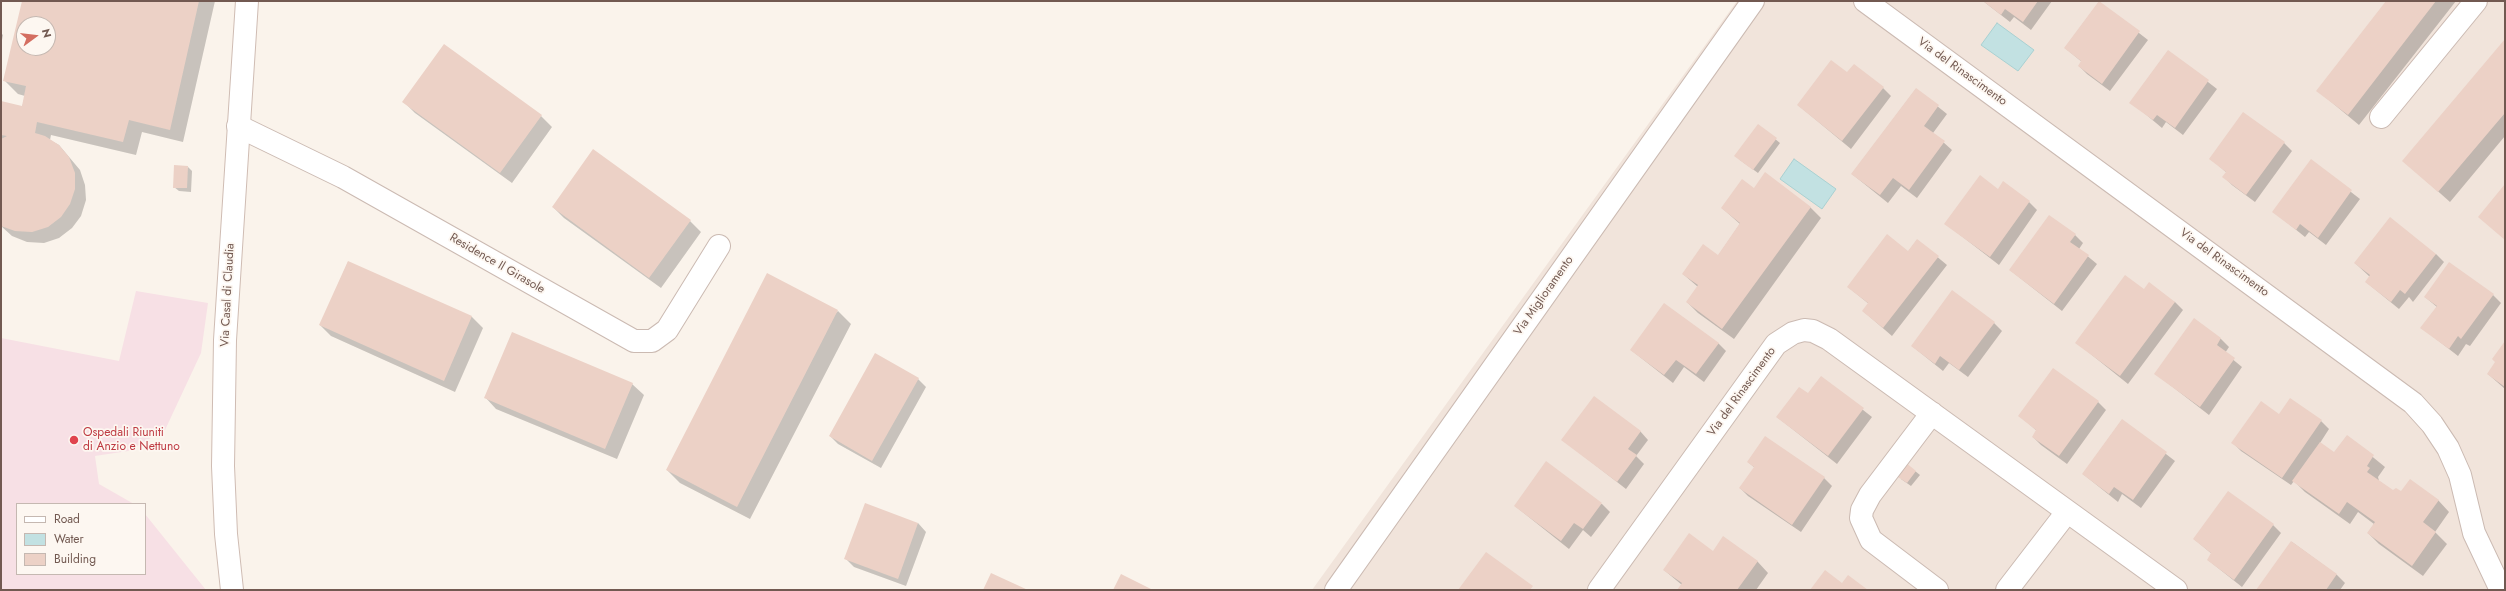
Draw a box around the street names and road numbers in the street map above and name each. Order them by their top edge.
street label: Via del Rinascimento [1915,35,2009,109]
street label: Via del Rinascimento [2177,226,2271,300]
street label: Residence Il Girasole [447,231,547,297]
street label: Via Casal di Claudia [218,243,238,347]
street label: Via Miglioramento [1511,253,1577,339]
street label: Via del Rinascimento [1705,345,1779,439]

